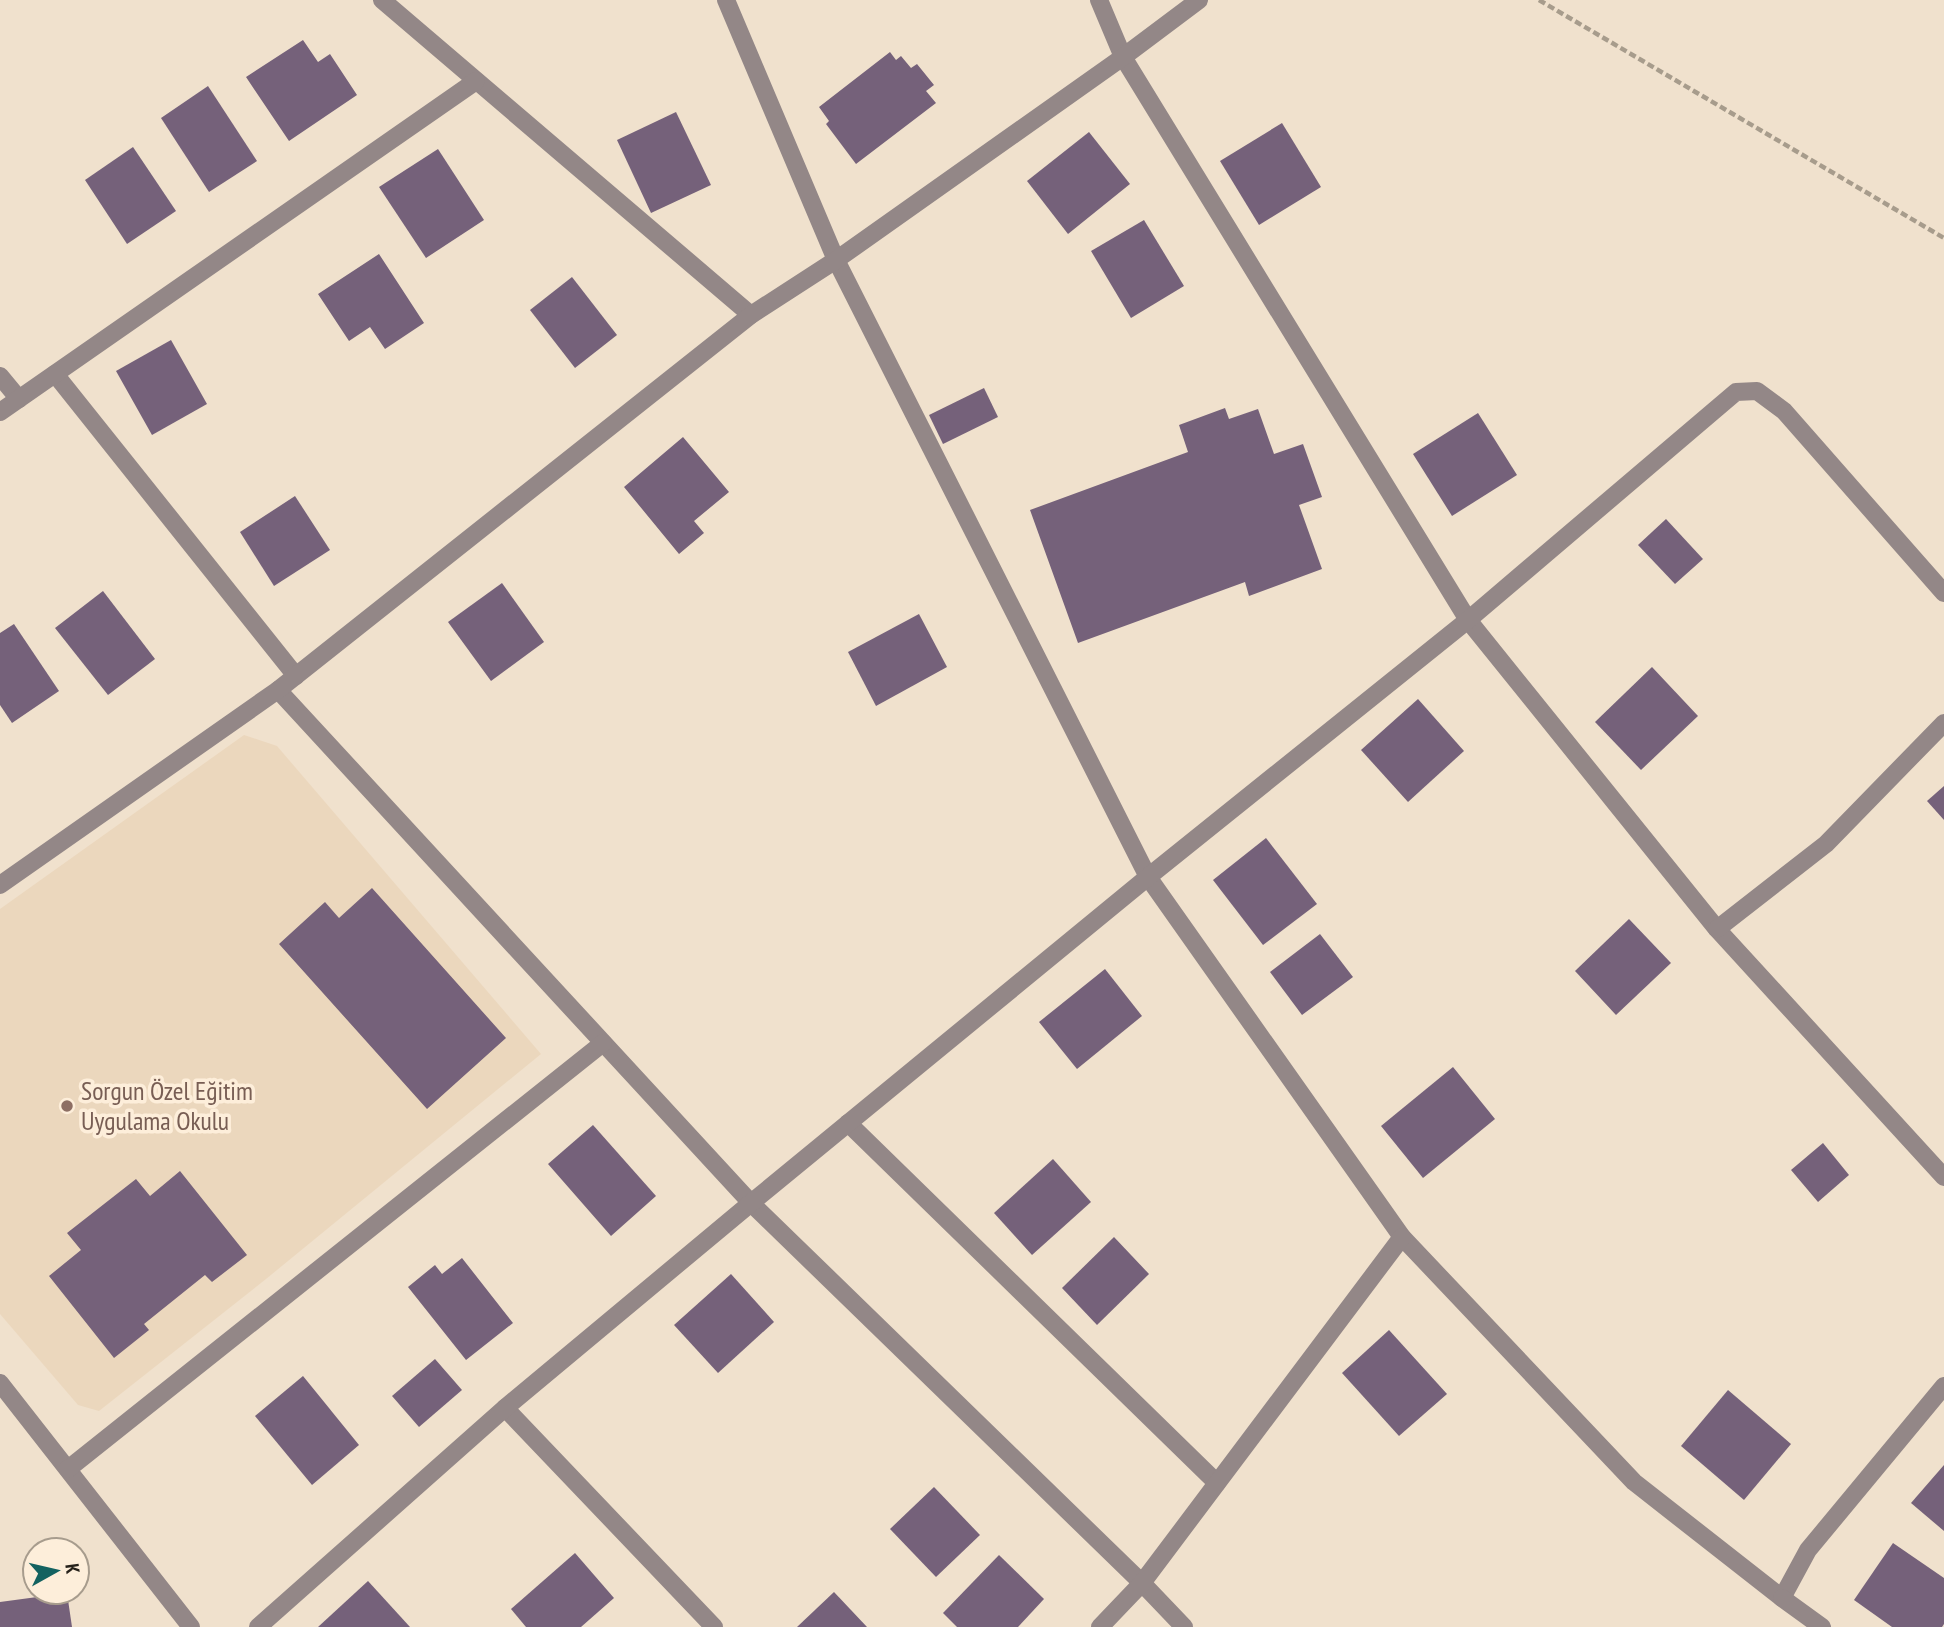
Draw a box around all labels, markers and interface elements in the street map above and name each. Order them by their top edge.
place label: Sorgun Özel Eğitim Uygulama Okulu [81,1074,253,1137]
marker: Sorgun Özel Eğitim Uygulama Okulu [59,1098,75,1114]
north arrow [21,1536,91,1606]
text: K [60,1562,85,1575]

